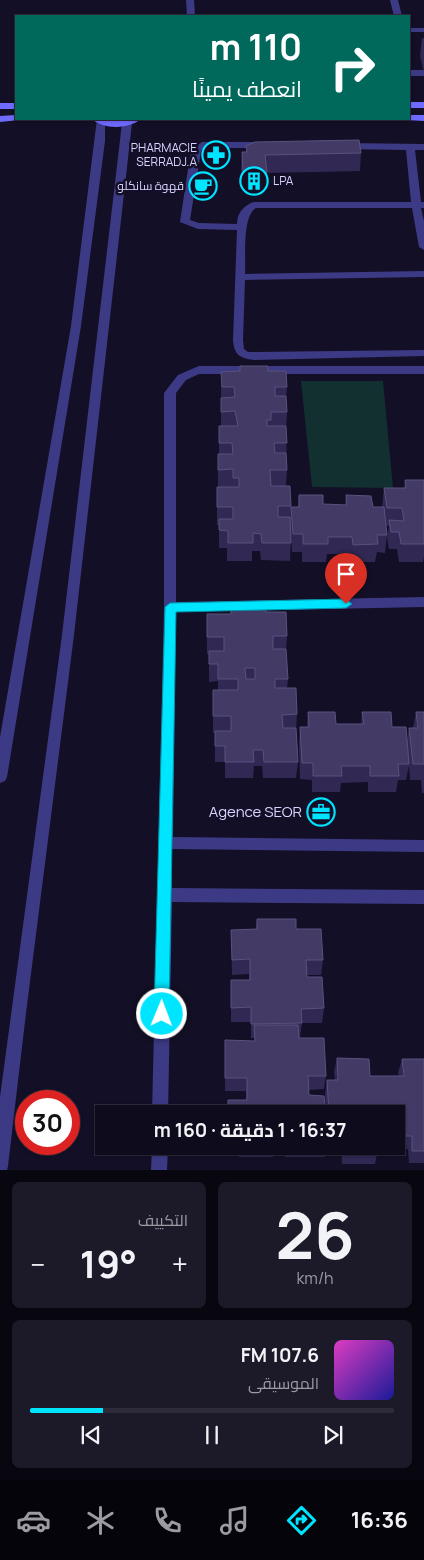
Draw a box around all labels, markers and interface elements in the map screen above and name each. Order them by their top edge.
text: 110 m [210,23,302,71]
icon: right [320,35,385,100]
text: انعطف يمينًا [192,74,302,104]
place label: PHARMACIE SERRADJ.A [131,139,197,170]
pharmacy icon: PHARMACIE SERRADJ.A [201,140,231,170]
building icon: LPA [239,166,269,196]
cafe icon: قهوة سانكلو [188,171,218,201]
place label: LPA [273,172,294,189]
place label: قهوة سانكلو [117,177,184,194]
pin [325,553,367,604]
icon: arrive [332,560,360,588]
office icon: Agence SEOR [306,797,336,827]
place label: Agence SEOR [209,801,302,822]
position arrow [135,987,187,1039]
speed limit sign: 30 [15,1090,80,1155]
text: 16:37 · 1 دقيقة · 160 m [154,1117,346,1143]
text: 26 [275,1190,355,1279]
text: التكييف [138,1209,188,1231]
text: 19° [80,1237,137,1289]
text: − [30,1245,45,1283]
text: + [172,1245,188,1283]
text: km/h [296,1267,334,1289]
text: 107.6 FM [241,1342,319,1368]
text: الموسيقى [248,1372,319,1394]
icon: previous [77,1421,105,1449]
icon: pause [198,1421,226,1449]
icon: next [319,1421,347,1449]
icon: car [16,1503,51,1538]
icon: climate [83,1503,118,1538]
icon: phone [150,1503,185,1538]
icon: music [217,1503,252,1538]
icon: directions [284,1503,319,1538]
text: 16:36 [351,1505,408,1535]

